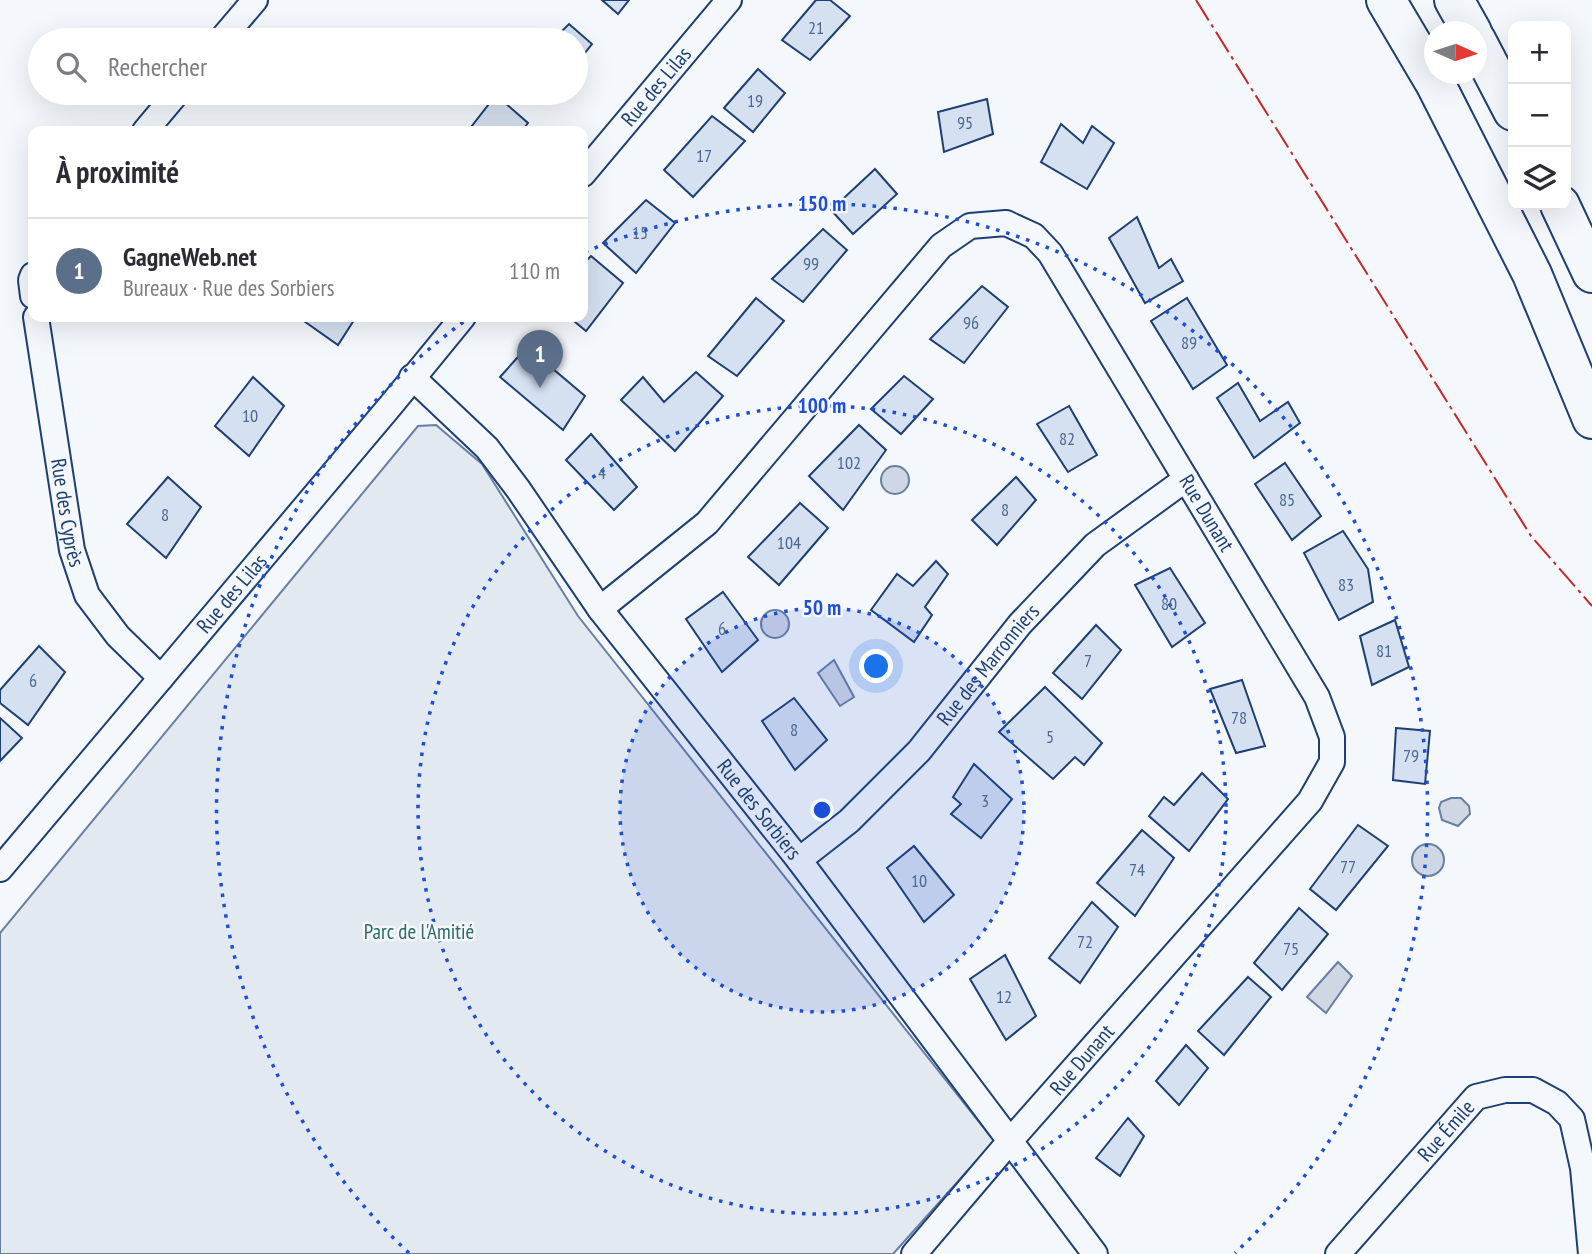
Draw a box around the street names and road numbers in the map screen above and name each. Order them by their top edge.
street label: Rue des Lilas [615,41,697,132]
street label: Rue des Cyprès [45,457,91,570]
street label: Rue Dunant [1173,469,1240,557]
street label: Rue des Lilas [191,548,273,639]
street label: Rue des Marronniers [931,598,1045,731]
street label: Rue des Sorbiers [711,754,808,865]
street label: Rue Dunant [1044,1019,1120,1101]
street label: Rue Émile [1412,1094,1480,1167]

